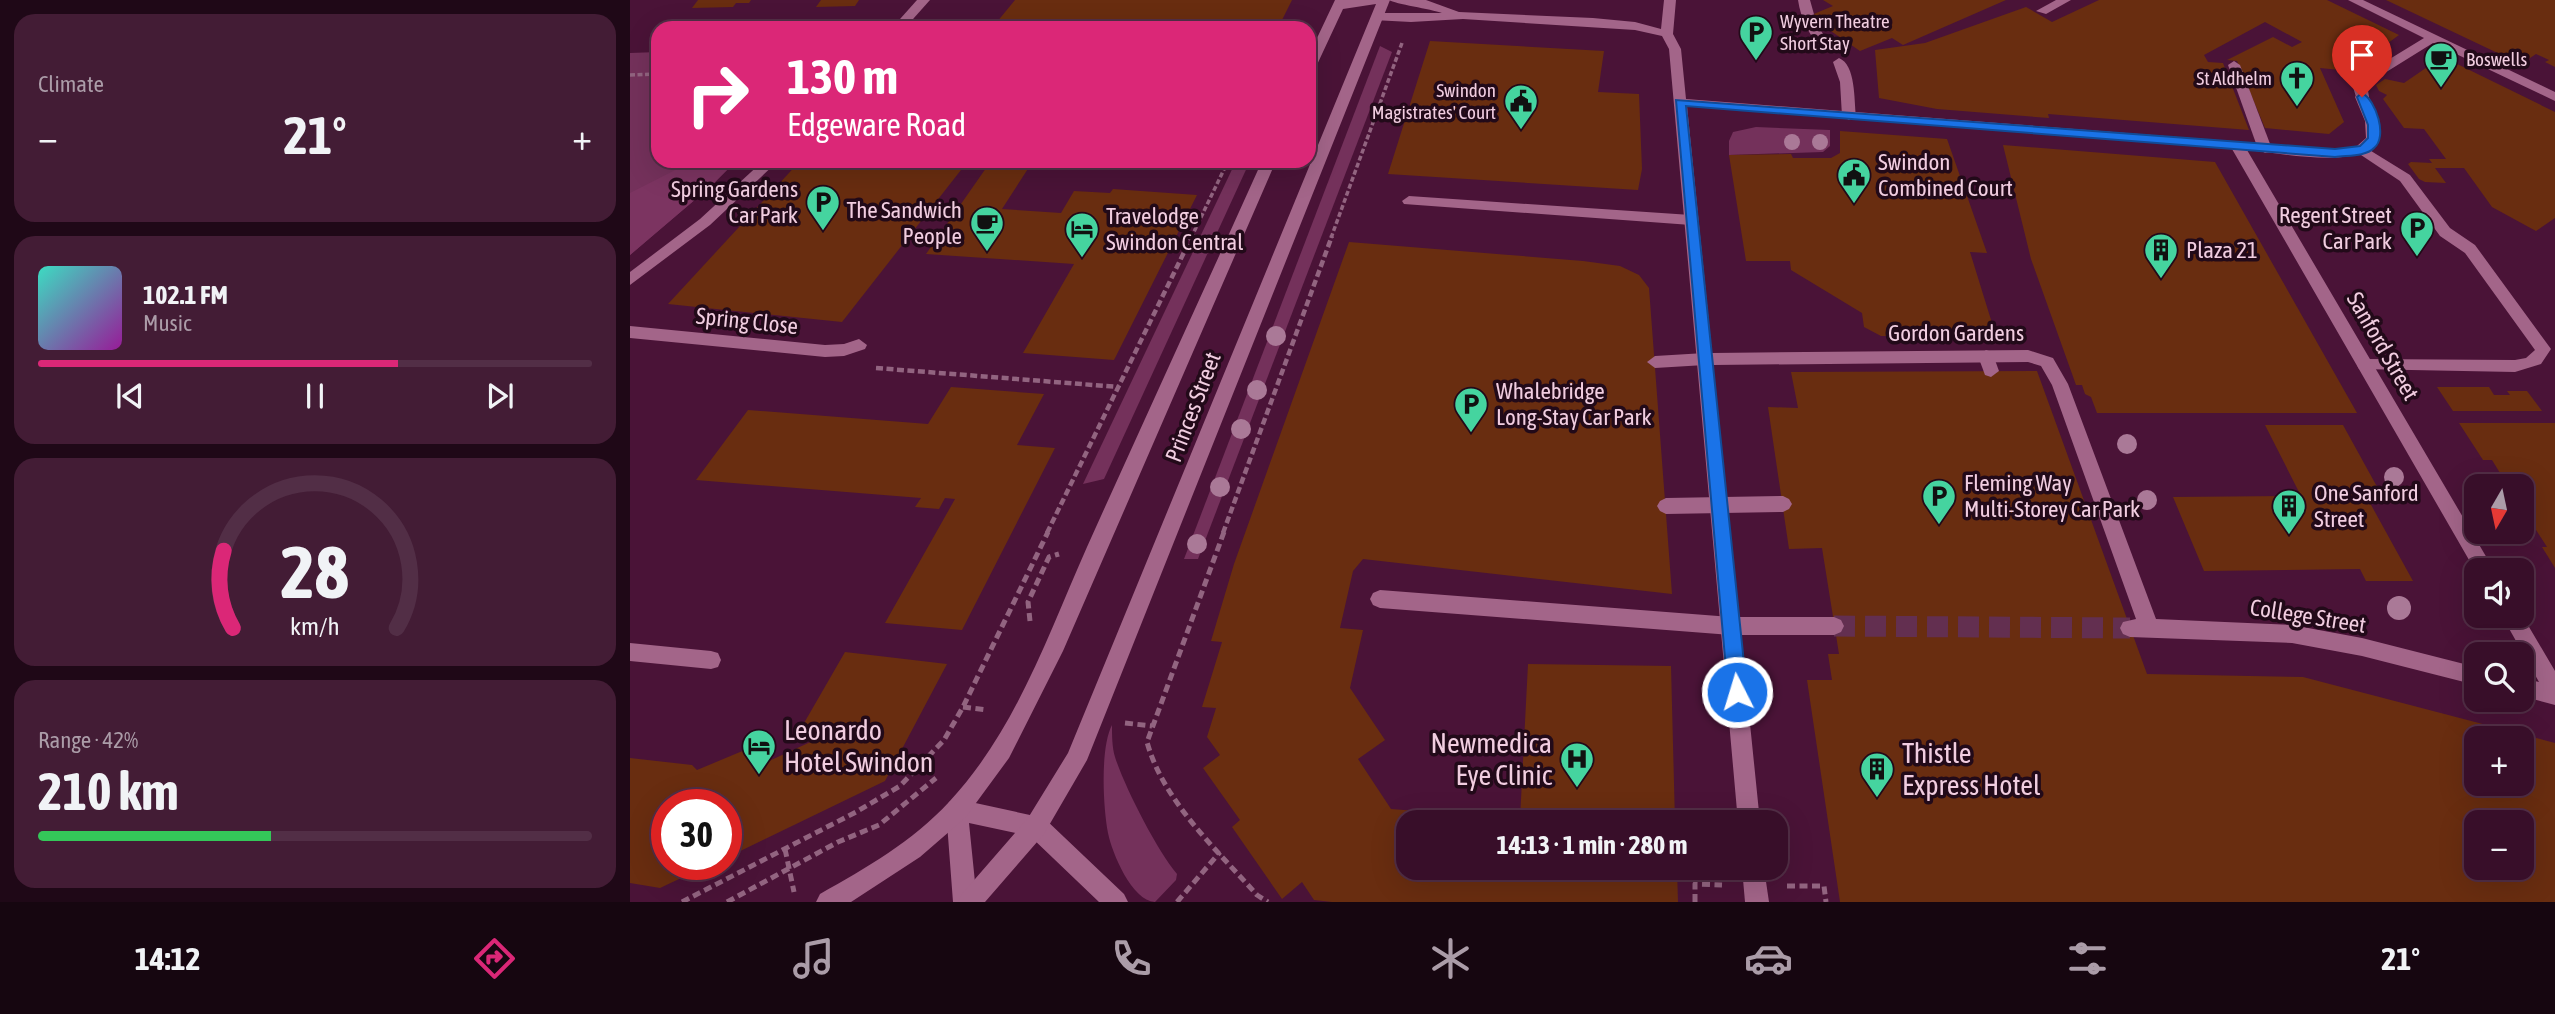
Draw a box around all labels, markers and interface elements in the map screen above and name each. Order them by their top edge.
place label: Wyvern Theatre Short Stay [1780,10,1890,54]
parking icon: Wyvern Theatre Short Stay [1737,13,1775,62]
pin [2332,25,2392,97]
icon: arrive [2343,36,2381,74]
cafe icon: Boswells [2422,40,2460,89]
text: 130 m [787,48,898,104]
place label: Boswells [2466,48,2527,70]
icon: right [672,49,763,140]
church icon: St Aldhelm [2278,59,2316,108]
place label: St Aldhelm [2196,67,2272,89]
text: Climate [38,71,104,97]
place label: Swindon Magistrates' Court [1372,79,1496,123]
public building icon: Swindon Magistrates' Court [1502,82,1540,131]
text: 21° [283,105,347,165]
text: Edgeware Road [787,106,966,143]
text: − [38,115,58,158]
text: + [572,115,592,158]
place label: Swindon Combined Court [1878,149,2013,201]
public building icon: Swindon Combined Court [1835,156,1873,205]
place label: Spring Gardens Car Park [671,176,798,228]
parking icon: Spring Gardens Car Park [804,183,842,232]
place label: The Sandwich People [847,197,962,249]
place label: Regent Street Car Park [2279,202,2392,254]
place label: Travelodge Swindon Central [1106,203,1243,255]
cafe icon: The Sandwich People [968,204,1006,253]
parking icon: Regent Street Car Park [2398,209,2436,258]
hotel icon: Travelodge Swindon Central [1063,210,1101,259]
building icon: Plaza 21 [2142,231,2180,280]
place label: Plaza 21 [2186,237,2258,263]
text: 102.1 FM [143,280,228,310]
street label: Sanford Street [2342,288,2424,404]
street label: Spring Close [695,303,799,339]
text: Music [143,310,191,336]
street label: Gordon Gardens [1888,320,2024,346]
street label: Princes Street [1160,349,1226,465]
icon: previous [111,377,149,415]
icon: pause [296,377,334,415]
icon: next [481,377,519,415]
place label: Whalebridge Long-Stay Car Park [1496,378,1652,430]
parking icon: Whalebridge Long-Stay Car Park [1452,385,1490,434]
place label: Fleming Way Multi-Storey Car Park [1964,470,2140,522]
north arrow [2464,474,2534,544]
map controls [2464,474,2534,880]
parking icon: Fleming Way Multi-Storey Car Park [1920,477,1958,526]
place label: One Sanford Street [2314,480,2419,532]
building icon: One Sanford Street [2270,487,2308,536]
text: 28 [281,530,349,613]
button: sound [2464,558,2534,628]
street label: College Street [2248,594,2368,638]
text: km/h [290,612,340,640]
button: search [2464,642,2534,712]
position arrow [1700,655,1774,729]
place label: Leonardo Hotel Swindon [784,714,933,778]
button: + [2464,726,2534,796]
text: Range · 42% [38,727,138,753]
hotel icon: Leonardo Hotel Swindon [740,727,778,776]
place label: Newmedica Eye Clinic [1431,727,1553,791]
place label: Thistle Express Hotel [1902,737,2041,801]
hospital icon: Newmedica Eye Clinic [1558,740,1596,789]
building icon: Thistle Express Hotel [1858,750,1896,799]
text: 210 km [38,761,179,821]
speed limit sign: 30 [651,789,742,880]
button: − [2464,810,2534,880]
text: 14:13 · 1 min · 280 m [1497,830,1687,860]
icon: directions [470,934,519,983]
icon: music [789,934,838,983]
icon: phone [1107,934,1156,983]
icon: climate [1426,934,1475,983]
icon: car [1744,934,1793,983]
icon: filters [2063,934,2112,983]
text: 14:12 [135,940,201,977]
text: 21° [2381,940,2420,977]

